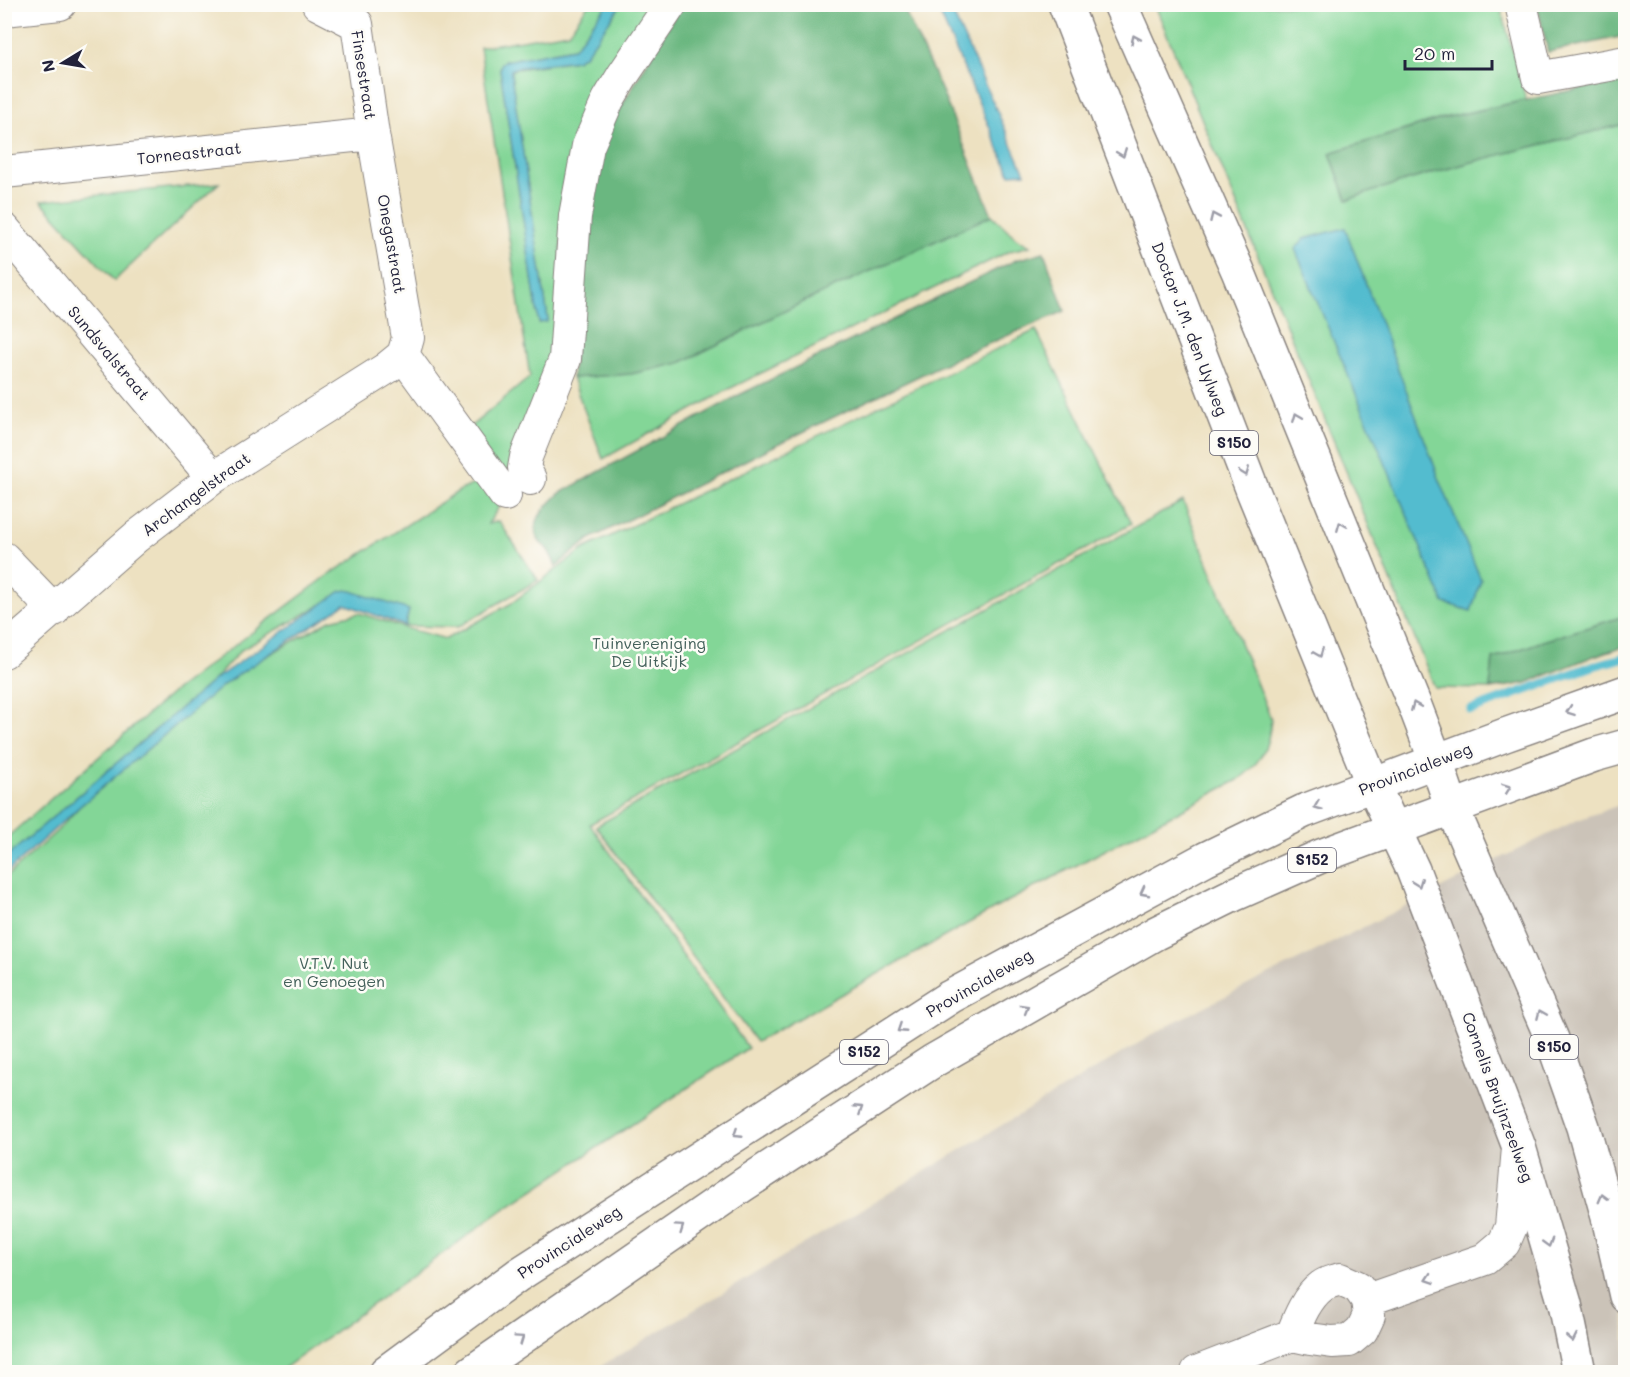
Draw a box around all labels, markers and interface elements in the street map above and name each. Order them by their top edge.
street label: Finsestraat [347,29,382,121]
north arrow [33,33,93,93]
scale bar [1405,33,1492,71]
one-way arrow [1130,34,1142,45]
text: 20 m [1414,41,1455,65]
text: N [36,58,59,74]
street label: Torneastraat [136,137,242,168]
one-way arrow [1115,147,1128,158]
street label: Onegastraat [373,193,412,295]
one-way arrow [1209,212,1221,223]
street label: Doctor J.M. den Uylweg [1148,239,1233,419]
street label: Sundsvalstraat [64,301,155,404]
one-way arrow [1292,412,1304,423]
road number: S150 [1210,431,1258,455]
street label: Archangelstraat [137,447,254,540]
one-way arrow [1238,466,1251,477]
one-way arrow [1336,521,1348,532]
park label: Tuinvereniging De Uitkijk [592,632,706,671]
one-way arrow [1312,646,1324,657]
one-way arrow [1410,701,1422,712]
one-way arrow [1565,704,1576,716]
street label: Provincialeweg [1355,737,1474,800]
one-way arrow [1501,782,1511,795]
one-way arrow [1314,798,1324,811]
road number: S152 [1288,848,1336,872]
one-way arrow [1411,877,1423,888]
one-way arrow [1140,885,1150,896]
street label: Provincialeweg [922,944,1036,1021]
park label: V.T.V. Nut en Genoegen [283,952,385,991]
one-way arrow [1019,1004,1029,1016]
street label: Cornelis Bruijnzeelweg [1458,1009,1539,1185]
one-way arrow [1536,1009,1548,1020]
one-way arrow [897,1022,908,1033]
road number: S150 [1530,1035,1578,1059]
road number: S152 [840,1040,888,1064]
one-way arrow [852,1106,863,1117]
one-way arrow [733,1127,743,1139]
one-way arrow [1598,1193,1610,1204]
street label: Provincialeweg [513,1200,624,1283]
one-way arrow [673,1224,684,1235]
one-way arrow [1541,1237,1553,1248]
one-way arrow [1424,1271,1435,1284]
one-way arrow [1565,1333,1578,1343]
one-way arrow [513,1335,524,1346]

